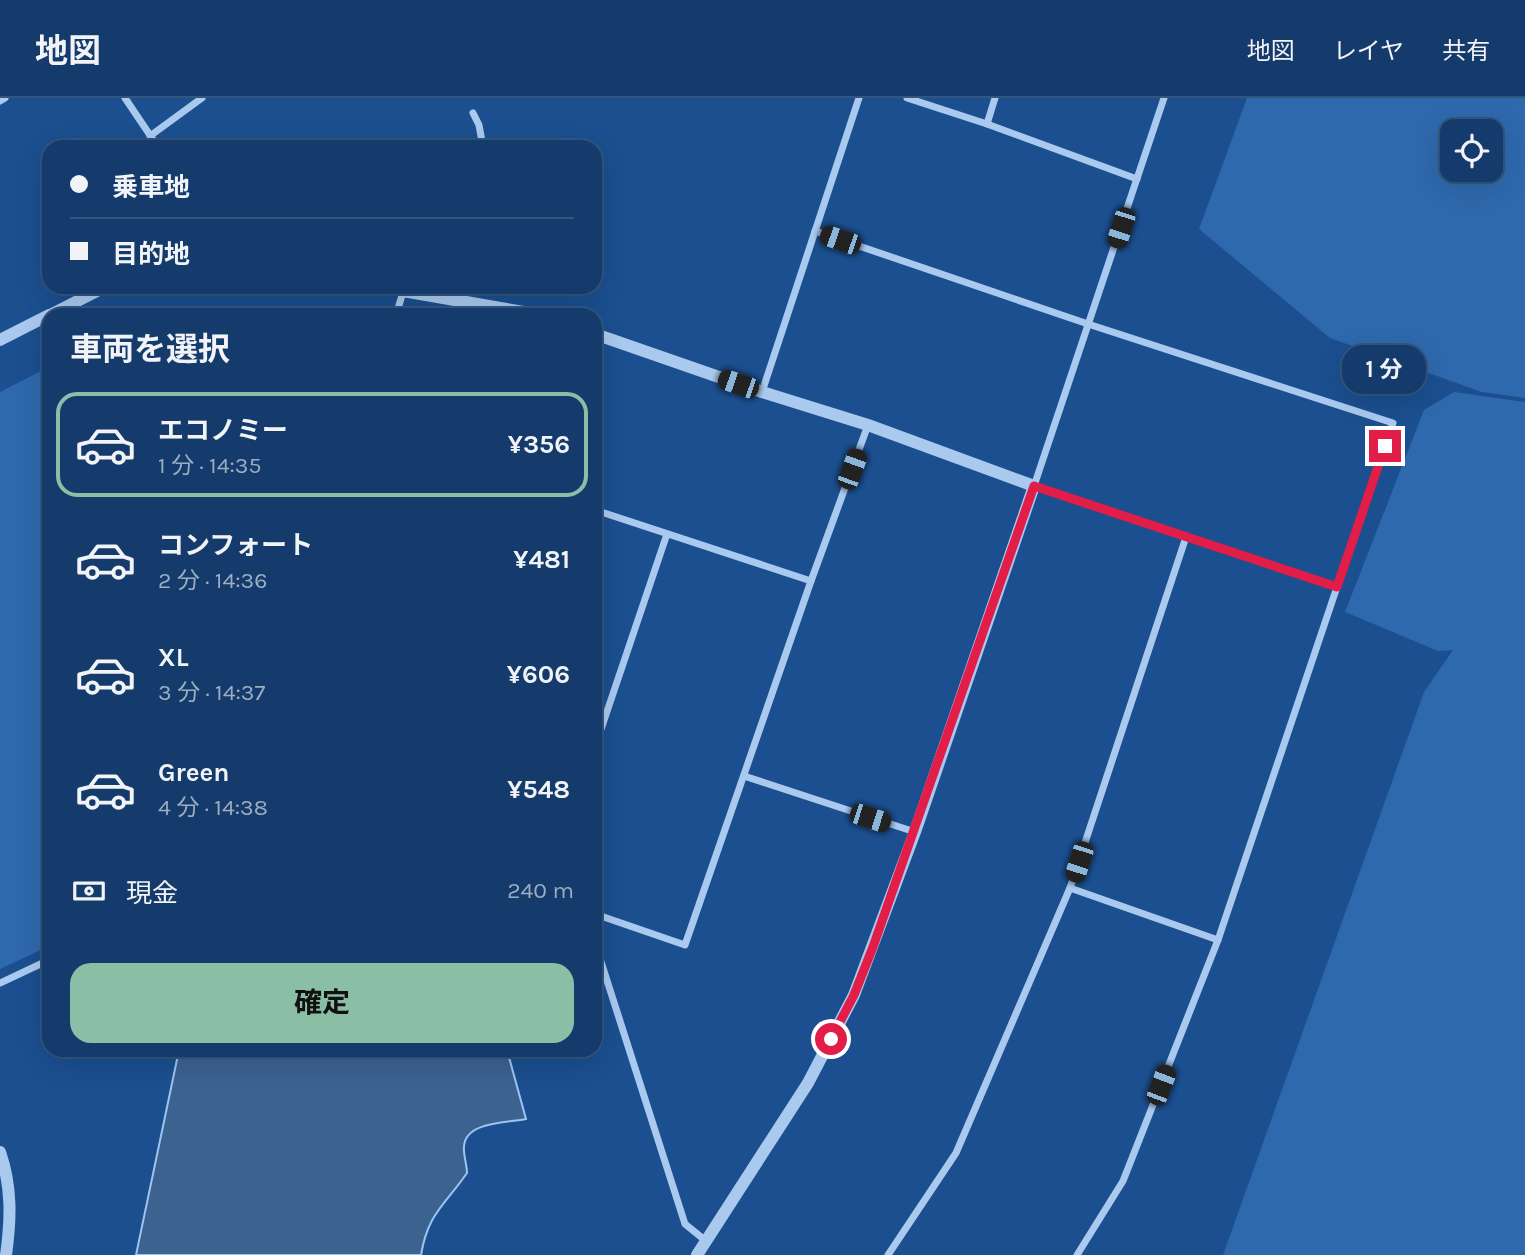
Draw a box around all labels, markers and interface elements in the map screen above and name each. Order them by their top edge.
text: 地図 [35,32,101,70]
text: 地図 [1247,37,1295,65]
text: レイヤ [1333,37,1404,65]
text: 共有 [1442,37,1490,65]
map controls [1440,119,1503,182]
button: locate [1440,119,1503,182]
text: 乗車地 [112,172,190,203]
car [1105,205,1138,251]
car [817,223,864,257]
text: 目的地 [112,239,190,270]
text: 車両を選択 [70,331,230,368]
callout: 1 分 [1343,344,1427,394]
text: 1 分 [1365,356,1403,383]
car [715,367,762,401]
icon: car [74,413,137,476]
text: エコノミー [158,415,288,446]
text: ¥356 [508,429,570,460]
route end [1369,430,1401,462]
car [835,446,870,492]
text: 1 分 · 14:35 [158,452,261,479]
icon: car [74,528,137,591]
text: コンフォート [158,530,313,561]
text: ¥481 [513,544,570,575]
text: 2 分 · 14:36 [158,567,267,594]
text: XL [158,642,189,673]
icon: car [74,643,137,706]
text: ¥606 [507,659,570,690]
text: 3 分 · 14:37 [158,679,265,706]
text: Green [158,757,230,788]
icon: car [74,758,137,821]
text: ¥548 [507,774,570,805]
text: 4 分 · 14:38 [158,794,268,821]
car [847,802,894,834]
car [1063,839,1096,885]
icon: cash [70,872,108,910]
text: 240 m [507,877,574,904]
text: 現金 [126,878,178,909]
button: 確定 [70,963,574,1043]
route start [815,1023,847,1055]
car [1144,1062,1179,1108]

